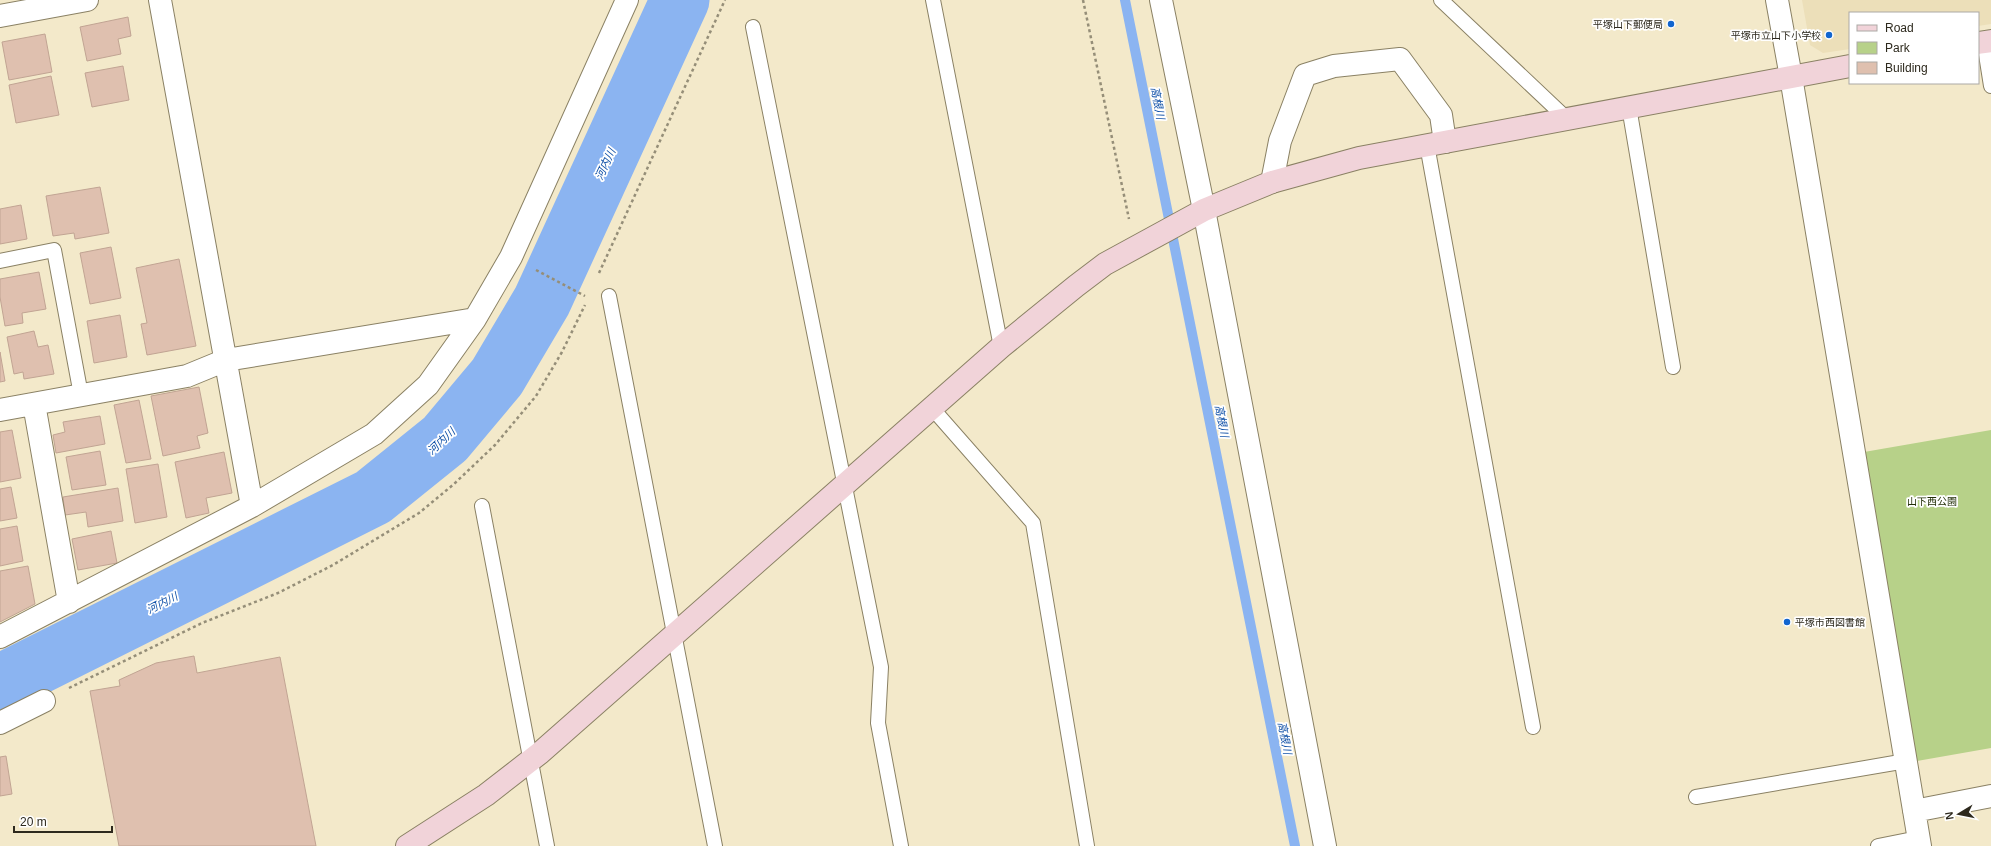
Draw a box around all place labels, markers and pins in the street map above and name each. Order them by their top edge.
place label: 平塚山下郵便局 [1593,19,1663,30]
marker: 平塚山下郵便局 [1666,19,1676,29]
place label: 平塚市立山下小学校 [1731,30,1821,41]
marker: 平塚市立山下小学校 [1824,30,1834,40]
marker: 平塚市西図書館 [1782,617,1792,627]
place label: 平塚市西図書館 [1795,617,1865,628]

